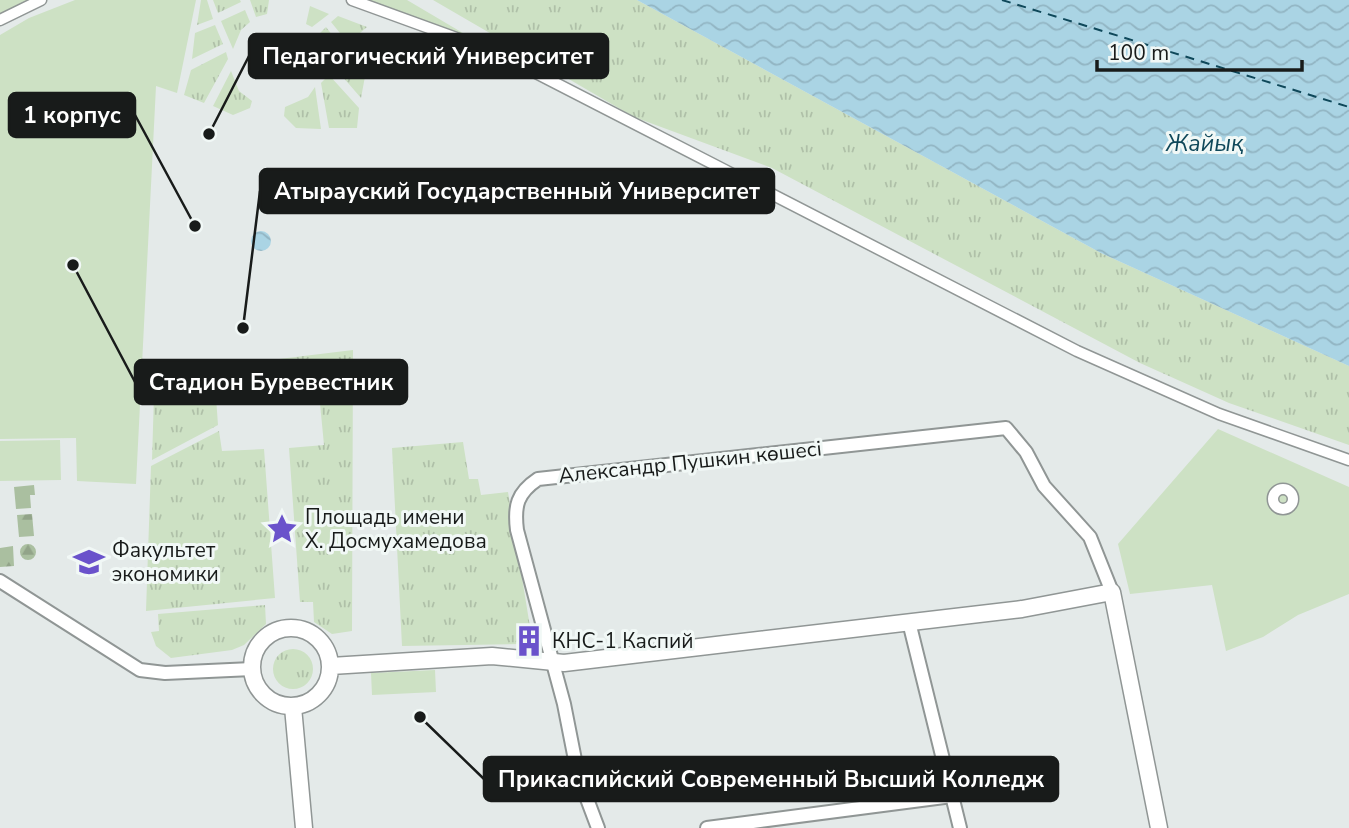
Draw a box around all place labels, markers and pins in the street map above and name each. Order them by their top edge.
callout: Педагогический Университет [249,34,608,78]
callout: 1 корпус [9,93,135,137]
callout: Атырауский Государственный Университет [260,169,774,213]
callout: Стадион Буревестник [135,360,407,404]
place label: Площадь имени Х. Досмухамедова [305,503,487,555]
place icon: Площадь имени Х. Досмухамедова [265,512,299,546]
place label: Факультет экономики [112,536,219,588]
school or university icon: Факультет экономики [72,545,106,579]
building icon: КНС-1 Каспий [512,624,546,658]
place label: КНС-1 Каспий [552,627,694,655]
callout: Прикаспийский Современный Высший Колледж [484,757,1058,801]

